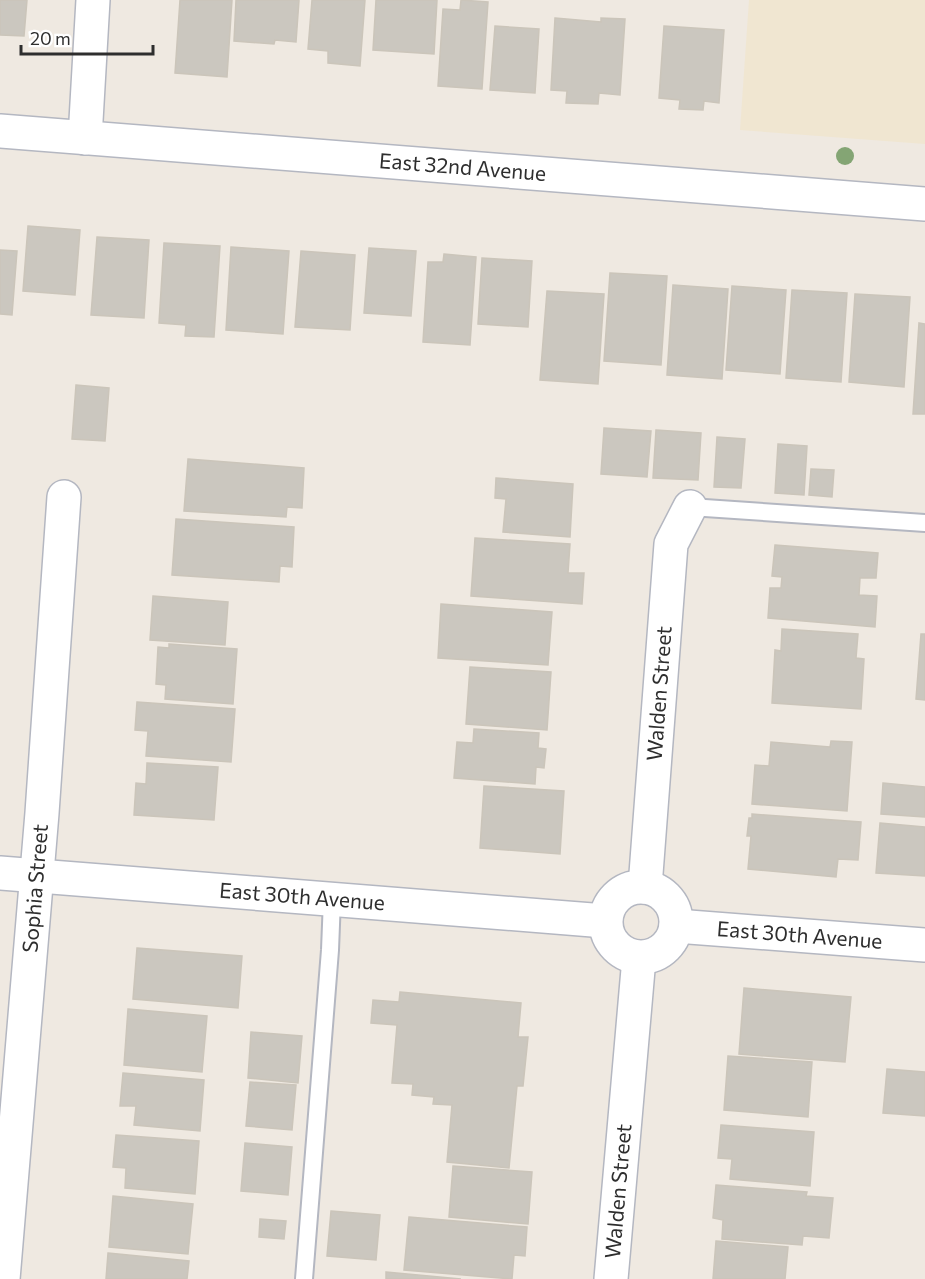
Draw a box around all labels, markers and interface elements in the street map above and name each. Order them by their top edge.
scale bar [21,18,153,56]
text: 20 m [30,27,71,49]
street label: East 32nd Avenue [378,147,547,185]
street label: Walden Street [641,625,676,762]
street label: Sophia Street [16,823,52,954]
street label: East 30th Avenue [218,876,386,914]
street label: East 30th Avenue [716,915,883,953]
street label: Walden Street [599,1123,635,1260]

